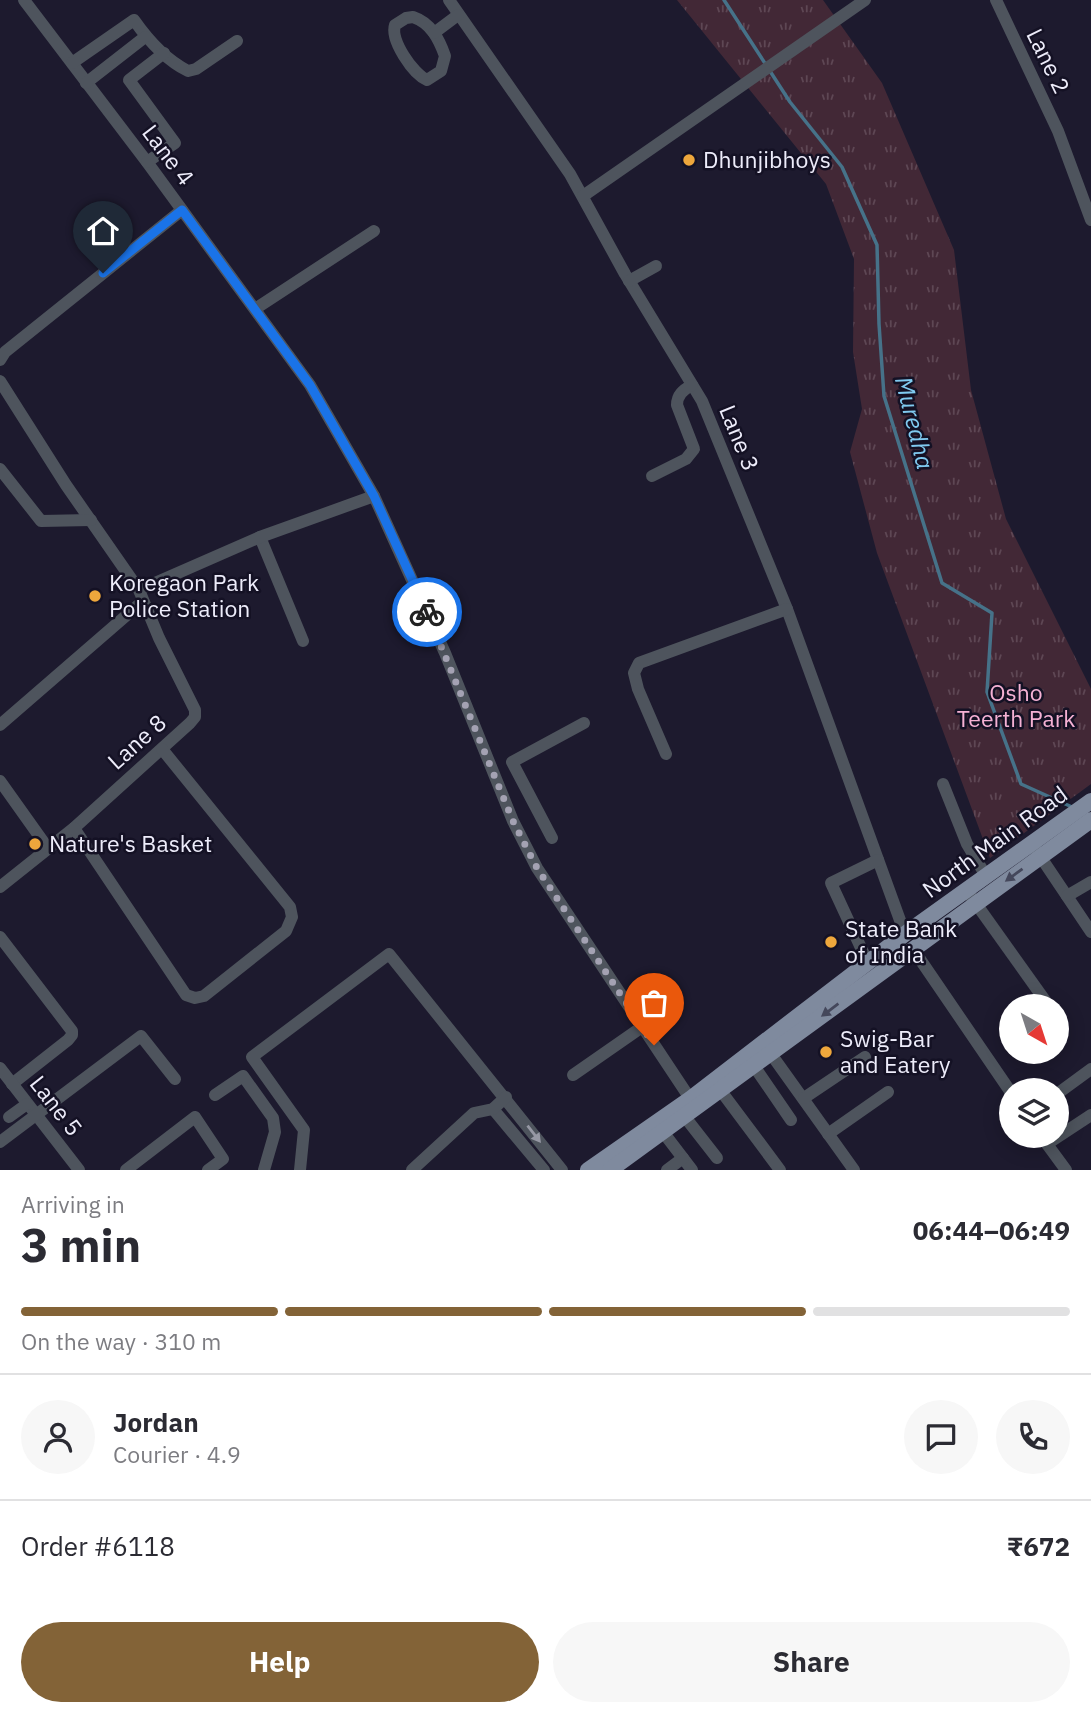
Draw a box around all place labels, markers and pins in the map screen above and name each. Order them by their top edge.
place label: Dhunjibhoys [703,144,831,174]
marker: Dhunjibhoys [681,152,697,168]
pin [73,201,133,273]
place label: Koregaon Park Police Station [109,567,259,623]
marker: Koregaon Park Police Station [87,588,103,604]
place label: Nature's Basket [49,828,212,858]
marker: Nature's Basket [27,836,43,852]
place label: State Bank of India [845,913,957,969]
marker: State Bank of India [823,934,839,950]
pin [624,973,684,1045]
place label: Swig-Bar and Eatery [840,1023,951,1079]
marker: Swig-Bar and Eatery [818,1044,834,1060]

